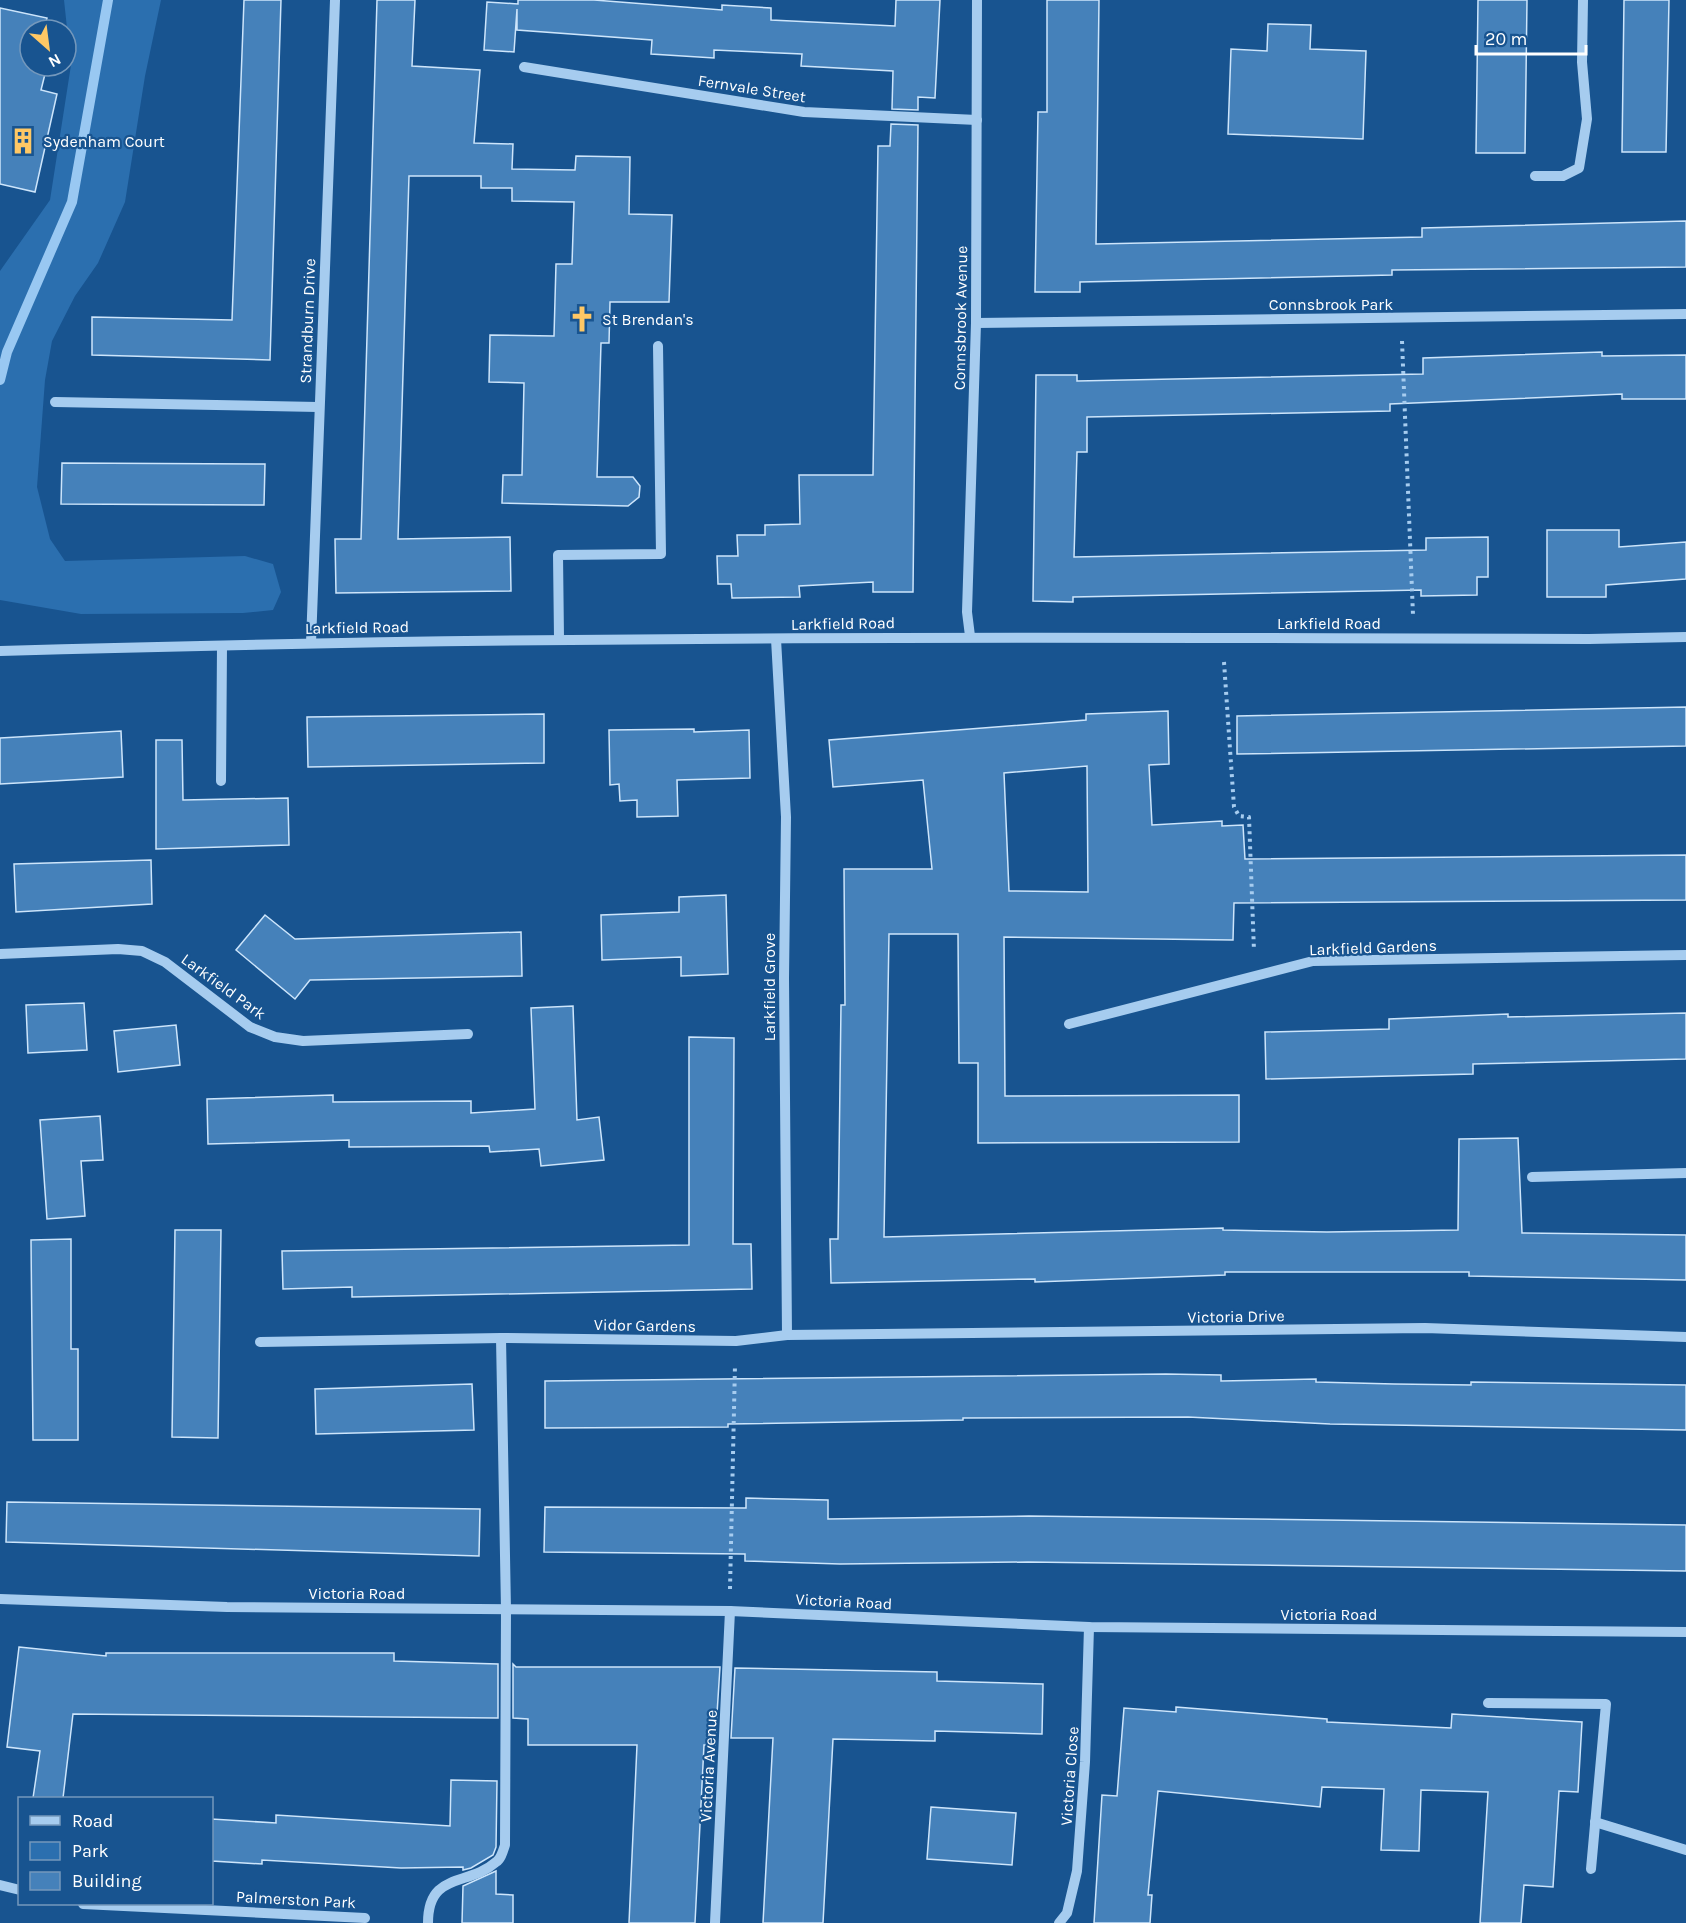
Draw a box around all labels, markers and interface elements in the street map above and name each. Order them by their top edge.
north arrow [18,18,78,78]
scale bar [1476,18,1586,56]
text: 20 m [1485,28,1527,50]
text: N [45,50,64,72]
street label: Fernvale Street [697,71,807,106]
building icon: Sydenham Court [8,126,38,156]
place label: Sydenham Court [43,132,165,151]
street label: Connsbrook Avenue [950,246,971,390]
street label: Strandburn Drive [296,258,319,384]
street label: Connsbrook Park [1269,295,1393,314]
church icon: St Brendan's [567,304,597,334]
place label: St Brendan's [602,310,694,329]
street label: Larkfield Road [791,613,895,634]
street label: Larkfield Road [1277,614,1381,633]
street label: Larkfield Road [305,617,409,638]
street label: Larkfield Grove [760,933,779,1041]
street label: Larkfield Gardens [1309,936,1437,959]
street label: Larkfield Park [178,949,270,1023]
street label: Victoria Drive [1187,1306,1285,1327]
street label: Vidor Gardens [594,1315,696,1336]
street label: Victoria Road [309,1584,405,1603]
street label: Victoria Road [795,1589,893,1614]
street label: Victoria Road [1281,1605,1377,1624]
street label: Victoria Avenue [696,1709,721,1823]
street label: Victoria Close [1057,1726,1082,1826]
legend [18,1797,213,1905]
text: Road [72,1810,113,1832]
text: Park [72,1840,109,1862]
text: Building [72,1870,142,1892]
street label: Palmerston Park [235,1887,356,1912]

